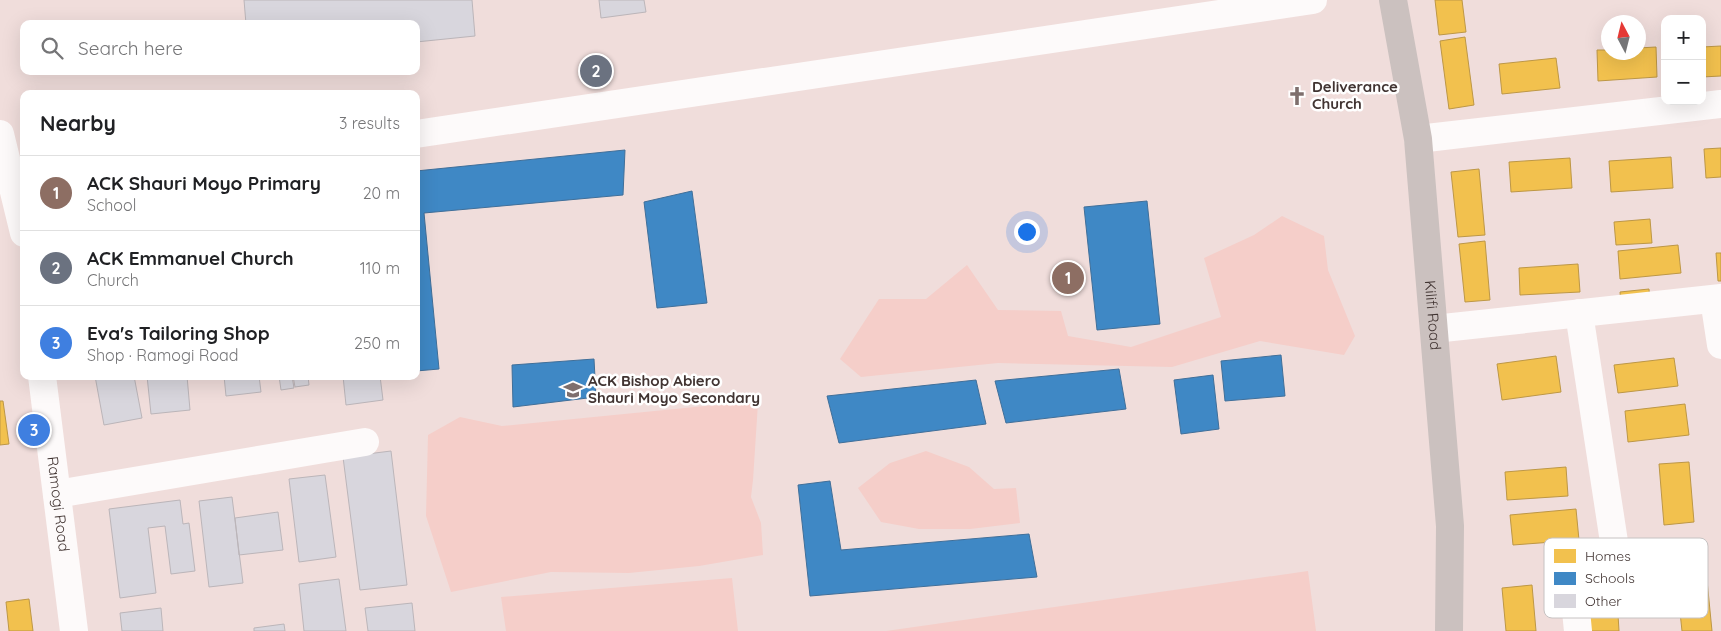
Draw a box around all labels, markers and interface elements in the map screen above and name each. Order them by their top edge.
north arrow [1601,15,1646,60]
map controls [1661,15,1706,105]
button: + [1661,15,1706,60]
search box [20,20,420,75]
icon: search [38,34,66,62]
text: Search here [78,36,183,60]
pin: 2 [580,52,612,90]
button: − [1661,60,1706,105]
place label: Deliverance Church [1312,77,1398,113]
church icon: Deliverance Church [1286,85,1308,107]
text: Nearby [40,110,116,136]
text: 3 results [339,113,400,133]
text: ACK Shauri Moyo Primary [87,171,321,195]
text: 1 [53,183,59,203]
text: 20 m [363,183,400,203]
text: School [87,195,136,215]
your location [1014,219,1040,245]
text: ACK Emmanuel Church [87,246,294,270]
text: 2 [51,258,61,278]
text: 110 m [360,258,400,278]
pin: 1 [1052,259,1084,297]
text: Church [87,270,139,290]
street label: Kilifi Road [1421,279,1445,351]
text: Eva's Tailoring Shop [87,321,270,345]
text: 3 [52,333,60,353]
text: 250 m [354,333,400,353]
text: Shop · Ramogi Road [87,345,239,365]
place label: ACK Bishop Abiero Shauri Moyo Secondary [588,371,760,407]
school or university icon: ACK Bishop Abiero Shauri Moyo Secondary [562,379,584,401]
pin: 3 [18,411,50,449]
street label: Ramogi Road [43,455,74,553]
legend [1544,538,1708,618]
text: Homes [1585,547,1631,565]
text: Schools [1585,569,1635,587]
text: Other [1585,592,1622,610]

